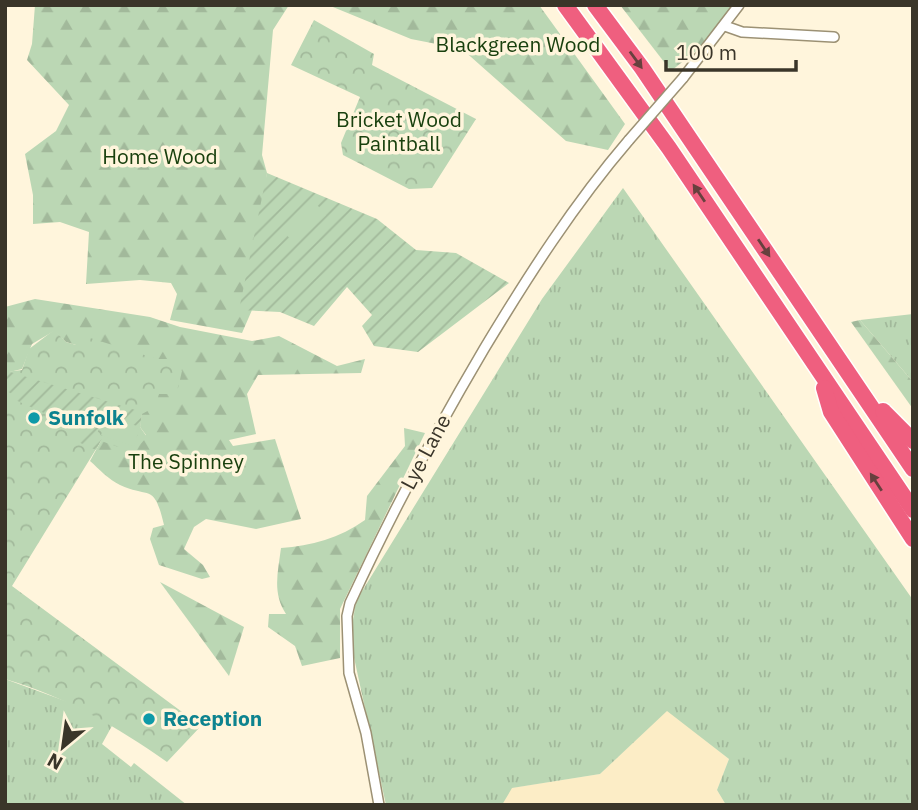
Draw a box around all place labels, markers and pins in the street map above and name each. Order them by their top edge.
place label: Sunfolk [48,403,125,431]
marker: Sunfolk [26,410,42,426]
place label: Reception [163,704,262,732]
marker: Reception [141,711,157,727]

